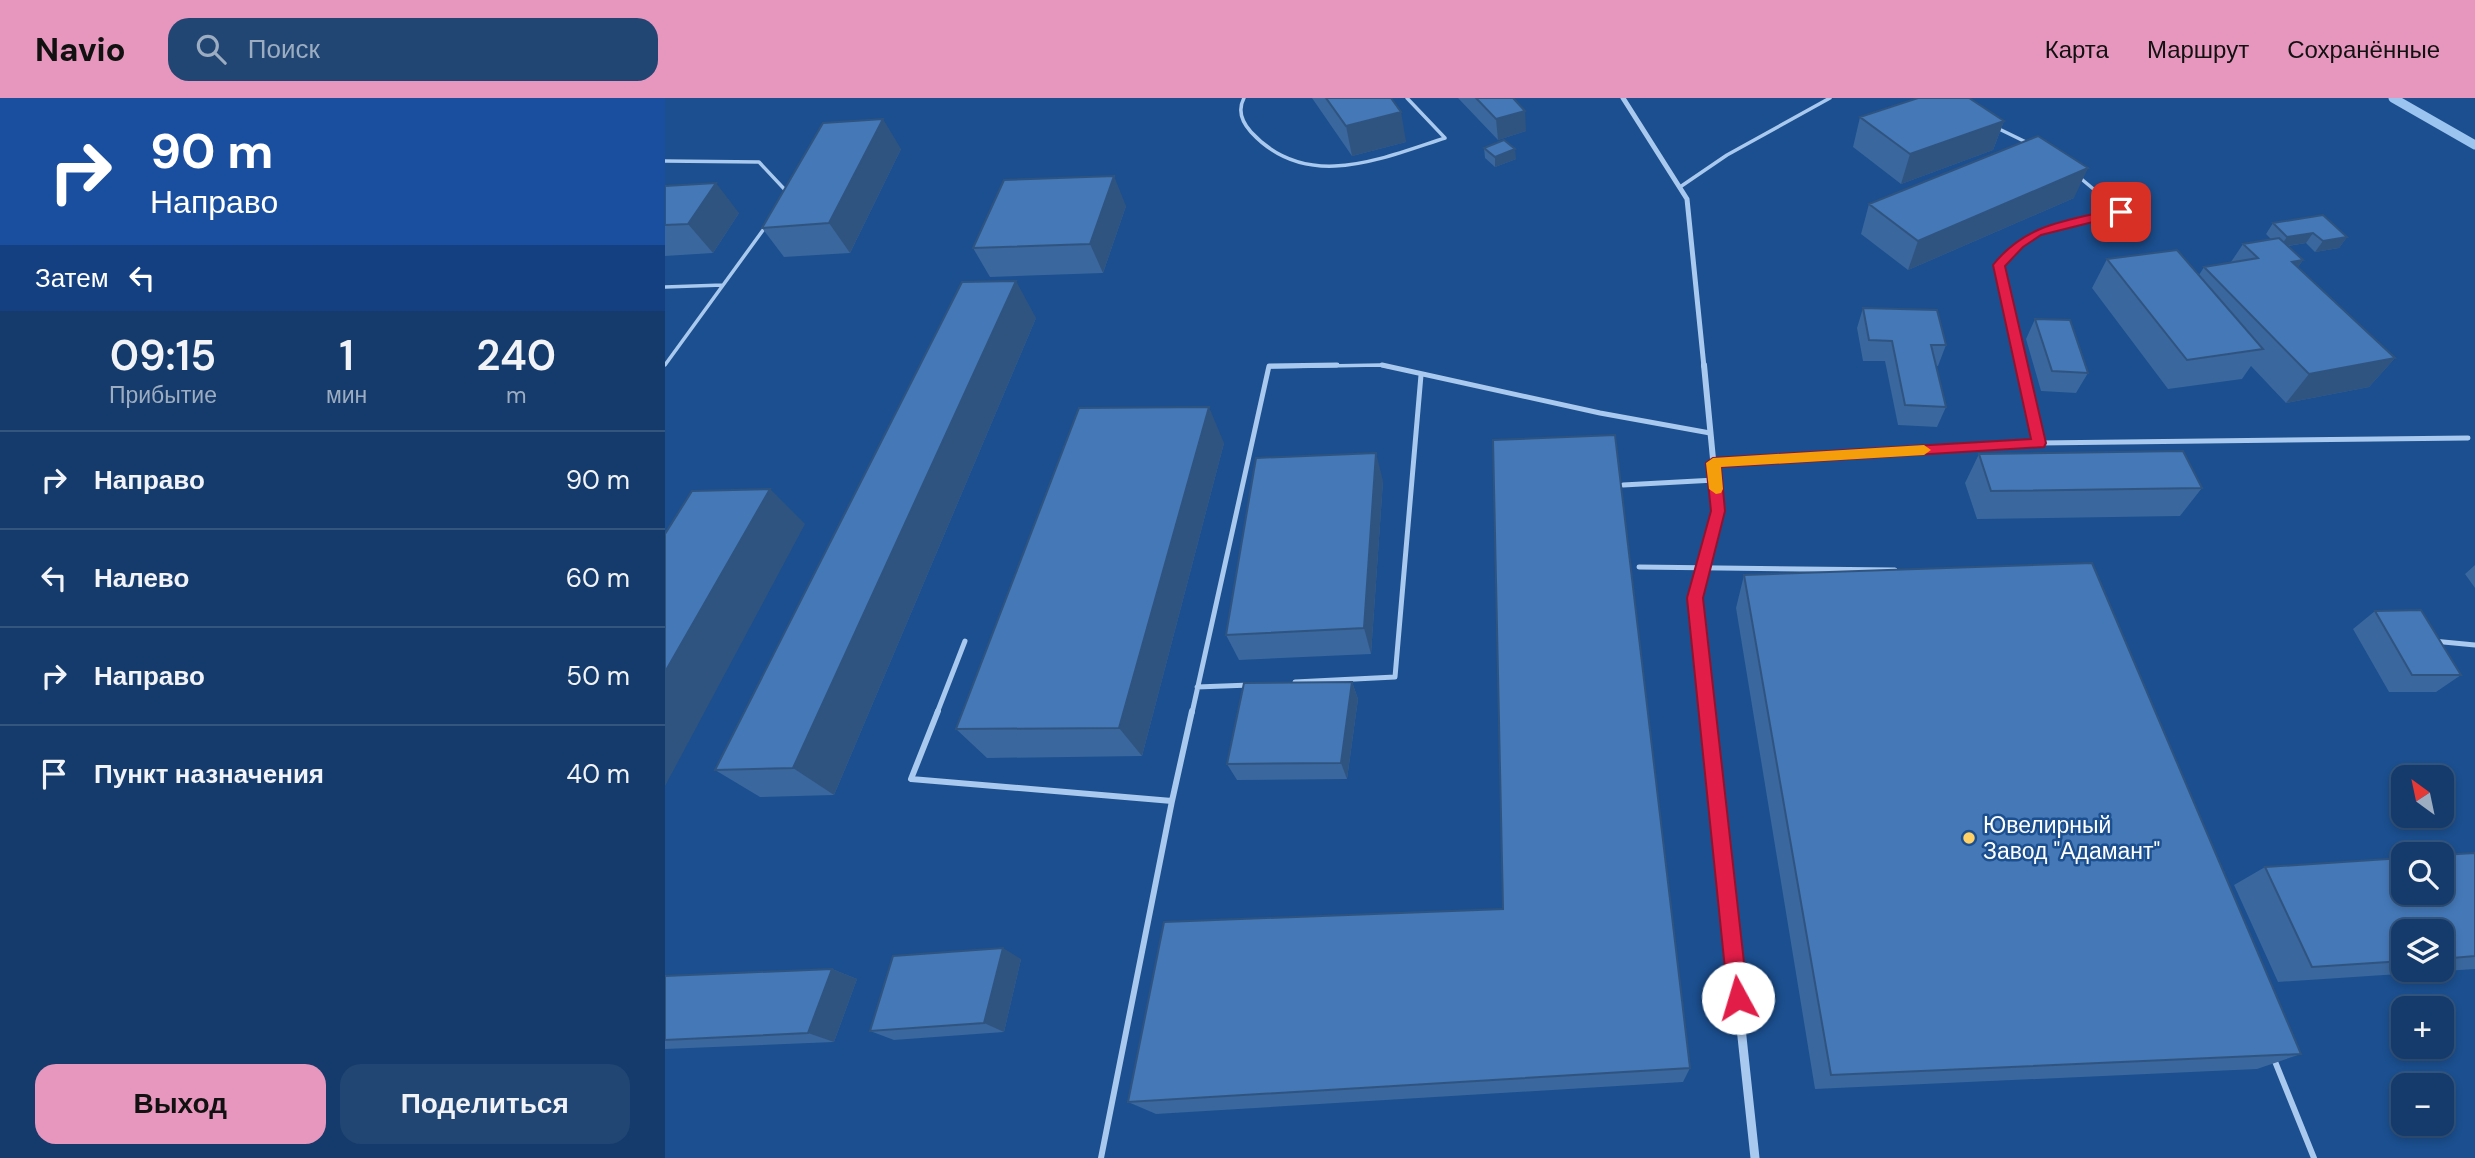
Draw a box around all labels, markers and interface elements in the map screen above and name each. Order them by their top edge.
search box [168,18,658,81]
text: Navio [35,28,126,71]
icon: search [192,30,230,68]
text: Поиск [248,32,320,66]
text: Карта [2045,34,2109,65]
text: Маршрут [2147,34,2249,65]
text: Сохранённые [2287,34,2440,65]
text: 90 m [150,119,273,183]
icon: right [35,126,126,217]
text: Направо [150,181,278,223]
pin [2091,182,2151,242]
icon: arrive [2102,193,2140,231]
icon: left [123,259,161,297]
text: Затем [35,261,109,295]
text: 09:15 [110,328,216,383]
text: 1 [339,328,354,383]
text: 240 [476,328,556,383]
text: Прибытие [109,380,217,410]
text: мин [326,380,367,410]
text: m [506,380,526,410]
icon: right [35,461,73,499]
text: Направо [94,463,205,497]
text: 90 m [566,463,630,497]
icon: left [35,559,73,597]
text: Налево [94,561,189,595]
text: 60 m [566,561,630,595]
icon: right [35,657,73,695]
text: Направо [94,659,205,693]
text: 50 m [566,659,630,693]
icon: arrive [35,755,73,793]
text: Пункт назначения [94,757,324,791]
text: 40 m [566,757,630,791]
north arrow [2391,765,2453,828]
map controls [2391,765,2454,1136]
place label: Ювелирный Завод "Адамант" [1983,810,2160,866]
marker: Ювелирный Завод "Адамант" [1961,830,1977,846]
button: search [2391,842,2454,905]
button: layers [2391,919,2454,982]
position arrow [1701,961,1775,1035]
button: + [2391,996,2454,1059]
button: Выход [35,1064,326,1144]
button: Поделиться [340,1064,630,1144]
button: − [2391,1073,2454,1136]

